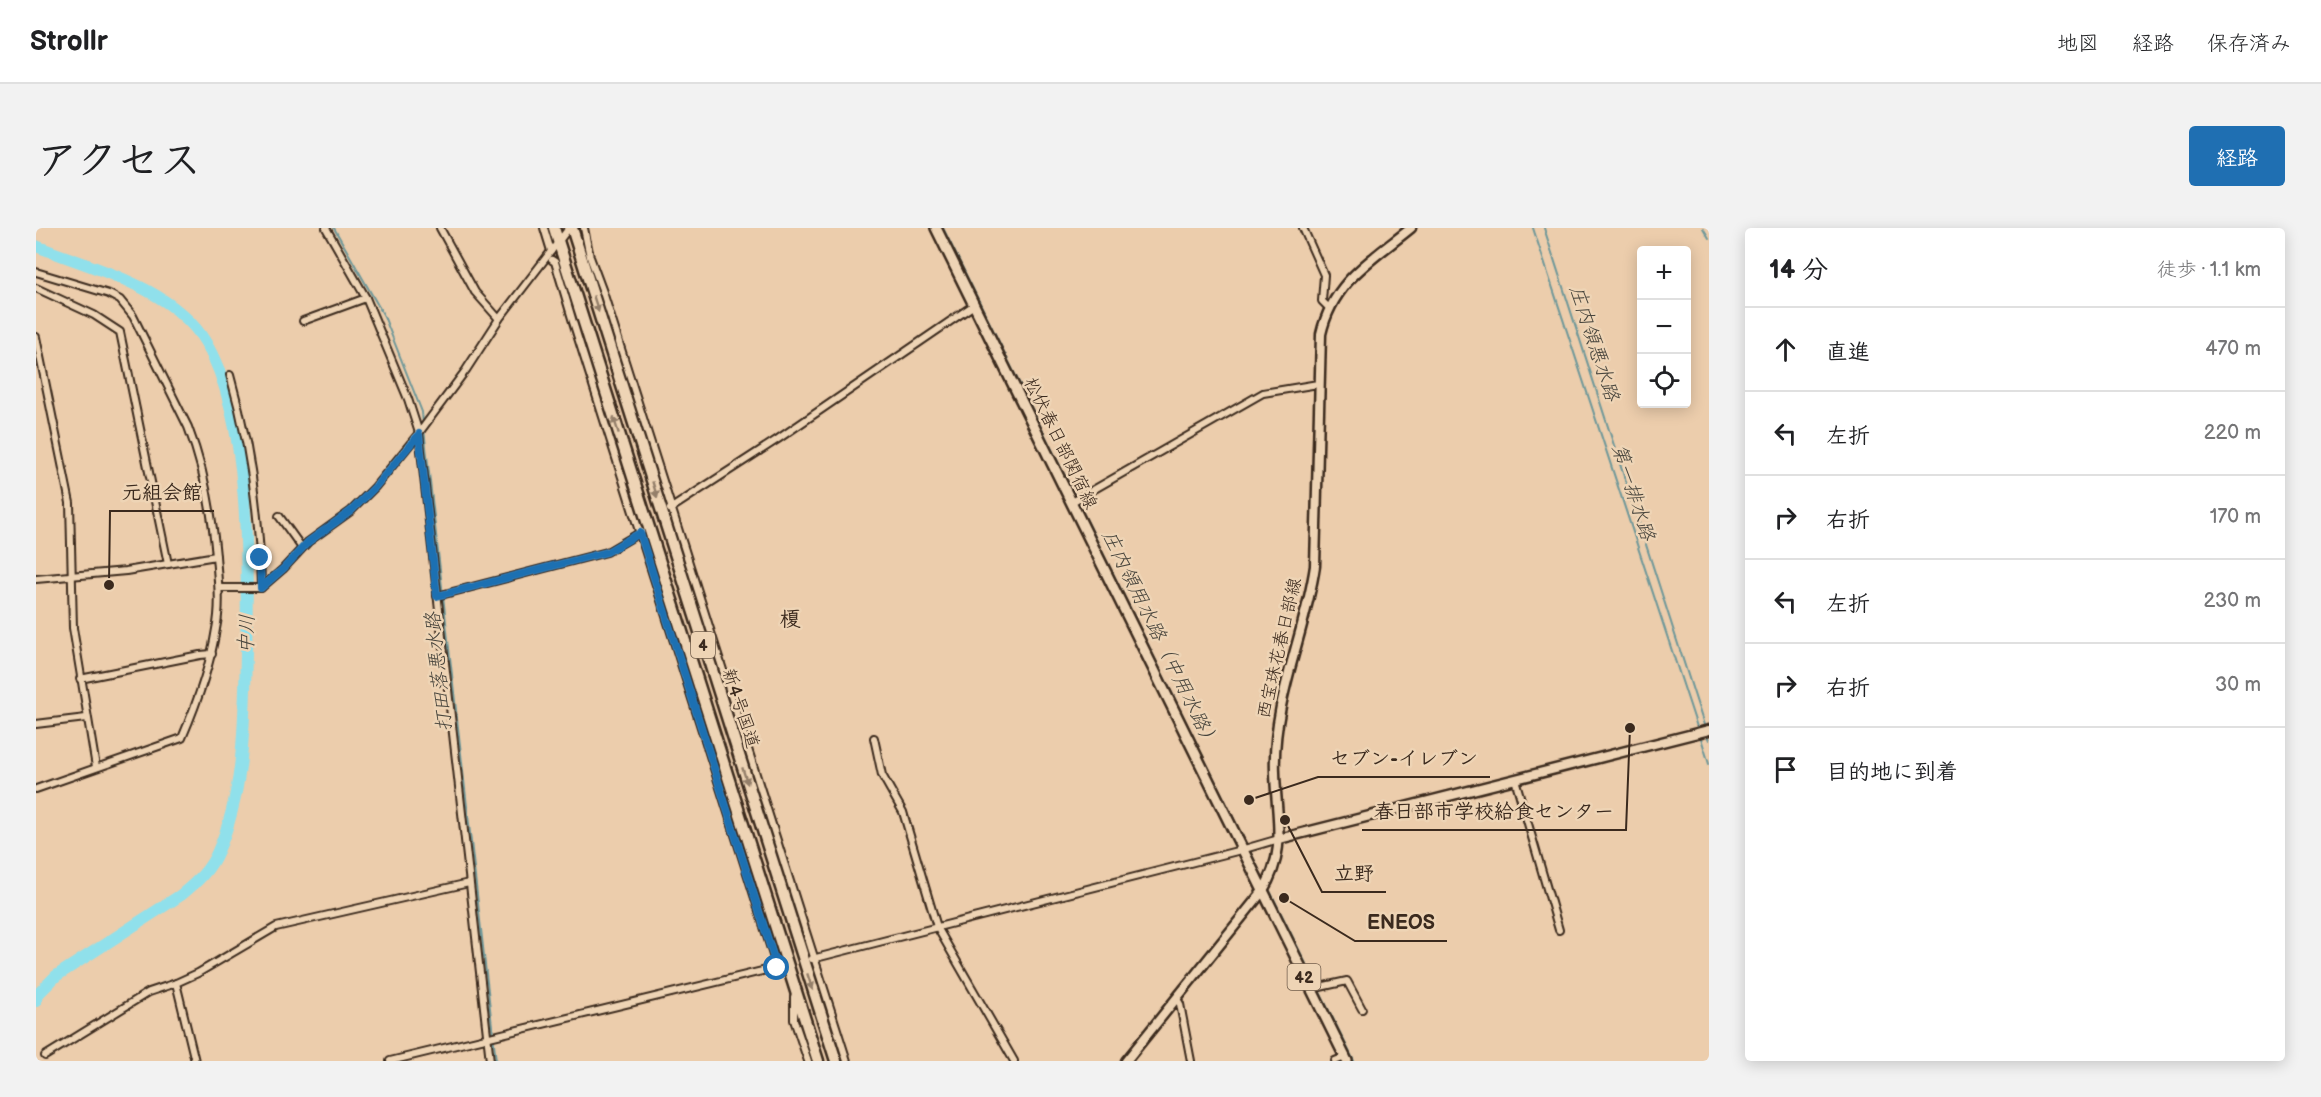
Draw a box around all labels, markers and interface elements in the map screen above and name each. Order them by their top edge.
text: Strollr [30,25,108,58]
text: 地図 [2057,31,2099,56]
text: 経路 [2132,31,2174,56]
text: 保存済み [2207,31,2291,56]
button: 経路 [2189,126,2285,186]
text: アクセス [36,136,201,187]
map controls [1637,246,1691,408]
button: + [1637,246,1691,300]
text: 14 分 [1769,255,1828,286]
text: 徒歩 · 1.1 km [2157,258,2261,282]
water label: 庄内領悪水路 [1564,283,1624,405]
one-way arrow [592,295,601,313]
button: − [1637,300,1691,354]
icon: ahead [1769,333,1802,366]
text: 470 m [2205,337,2261,361]
text: 直進 [1826,339,1870,366]
button: locate [1637,354,1691,408]
street label: 松伏春日部関宿線 [1020,374,1102,513]
one-way arrow [611,416,620,434]
icon: left [1769,417,1802,450]
text: 220 m [2204,421,2261,445]
text: 左折 [1826,423,1870,450]
water label: 第一排水路 [1606,441,1660,545]
callout: 元組会館 [110,473,214,511]
text: 元組会館 [122,481,202,505]
one-way arrow [650,481,660,499]
icon: right [1769,501,1802,534]
text: 170 m [2210,505,2261,529]
text: 右折 [1826,507,1870,534]
water label: 庄内領用水路（中用水路） [1097,526,1223,753]
route end [246,544,272,570]
street label: 西宝珠花春日部線 [1253,576,1306,721]
icon: left [1769,585,1802,618]
text: 230 m [2204,589,2261,613]
text: 左折 [1826,591,1870,618]
district label: 榎 [780,607,802,632]
water label: 打田落悪水路 [421,610,457,733]
water label: 中川 [234,614,260,654]
road number: 4 [691,632,715,658]
street label: 新4号国道 [718,665,763,751]
icon: right [1769,669,1802,702]
text: 30 m [2215,673,2261,697]
text: 右折 [1826,675,1870,702]
callout: セブン-イレブン [1318,739,1490,777]
text: セブン-イレブン [1330,747,1478,771]
icon: arrive [1769,753,1802,786]
text: 目的地に到着 [1826,759,1958,786]
one-way arrow [741,767,750,785]
callout: 春日部市学校給食センター [1362,792,1626,830]
text: 春日部市学校給食センター [1374,800,1614,824]
callout: 立野 [1322,854,1386,892]
text: 立野 [1334,862,1374,886]
callout: ENEOS [1355,903,1447,941]
text: ENEOS [1367,911,1435,935]
route start [763,954,789,980]
road number: 42 [1288,964,1320,990]
one-way arrow [806,973,815,991]

